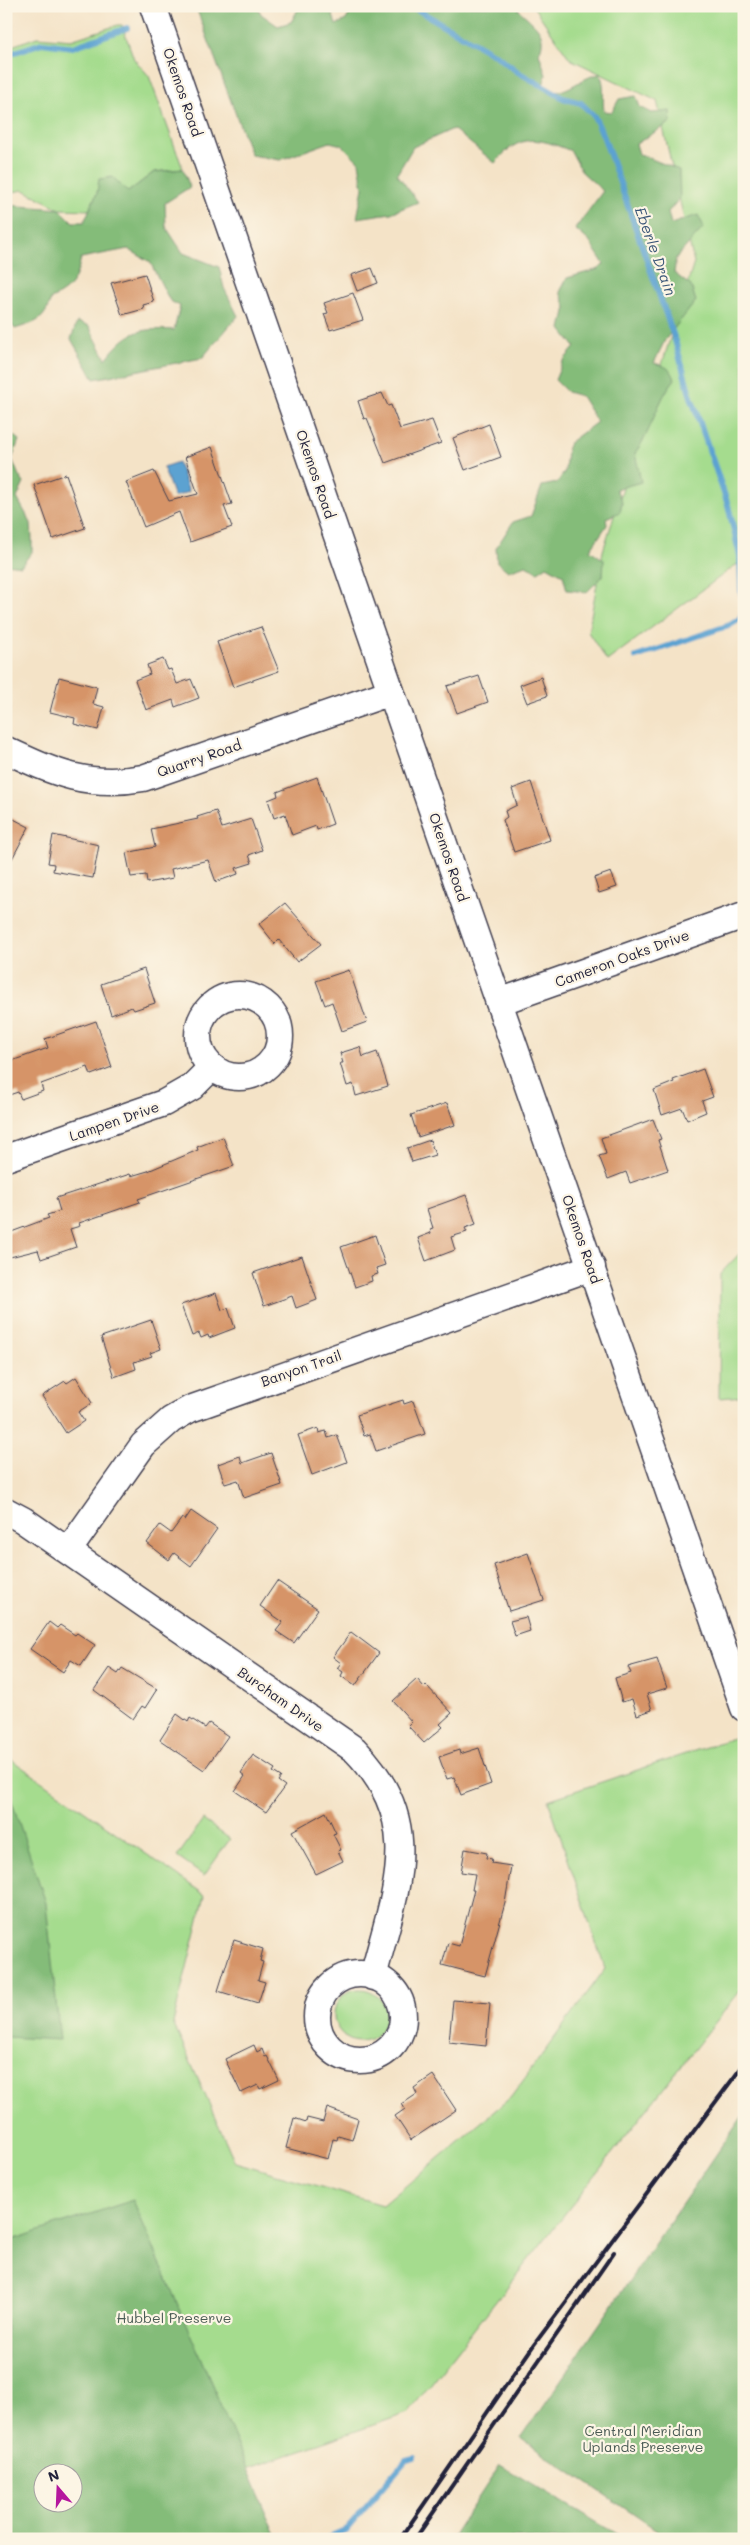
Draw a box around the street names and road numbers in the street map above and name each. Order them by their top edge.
street label: Okemos Road [159,45,207,139]
street label: Okemos Road [292,427,340,521]
street label: Quarry Road [154,735,244,781]
street label: Okemos Road [425,810,473,904]
street label: Cameron Oaks Drive [552,925,692,991]
street label: Lampen Drive [67,1097,161,1145]
street label: Okemos Road [558,1192,606,1286]
street label: Banyon Trail [258,1345,344,1391]
street label: Burcham Drive [234,1662,328,1736]

